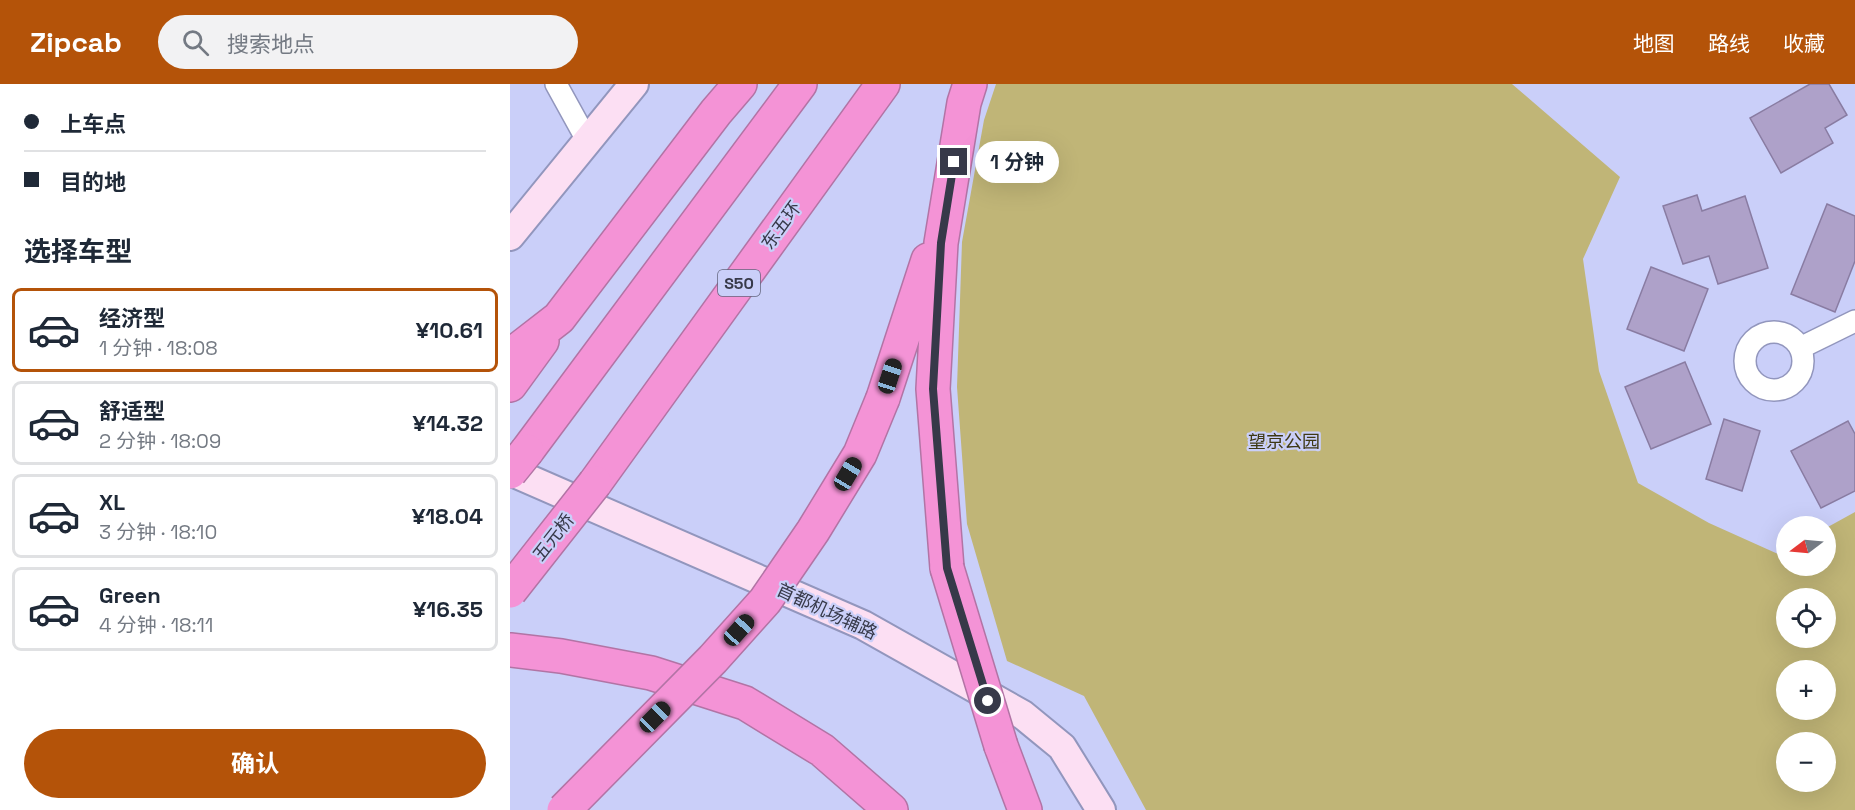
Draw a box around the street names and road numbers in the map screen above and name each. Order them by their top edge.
street label: 东五环 [756,196,806,254]
road number: S50 [718,270,760,296]
street label: 五元桥 [527,509,579,565]
street label: 首都机场辅路 [773,578,881,644]

